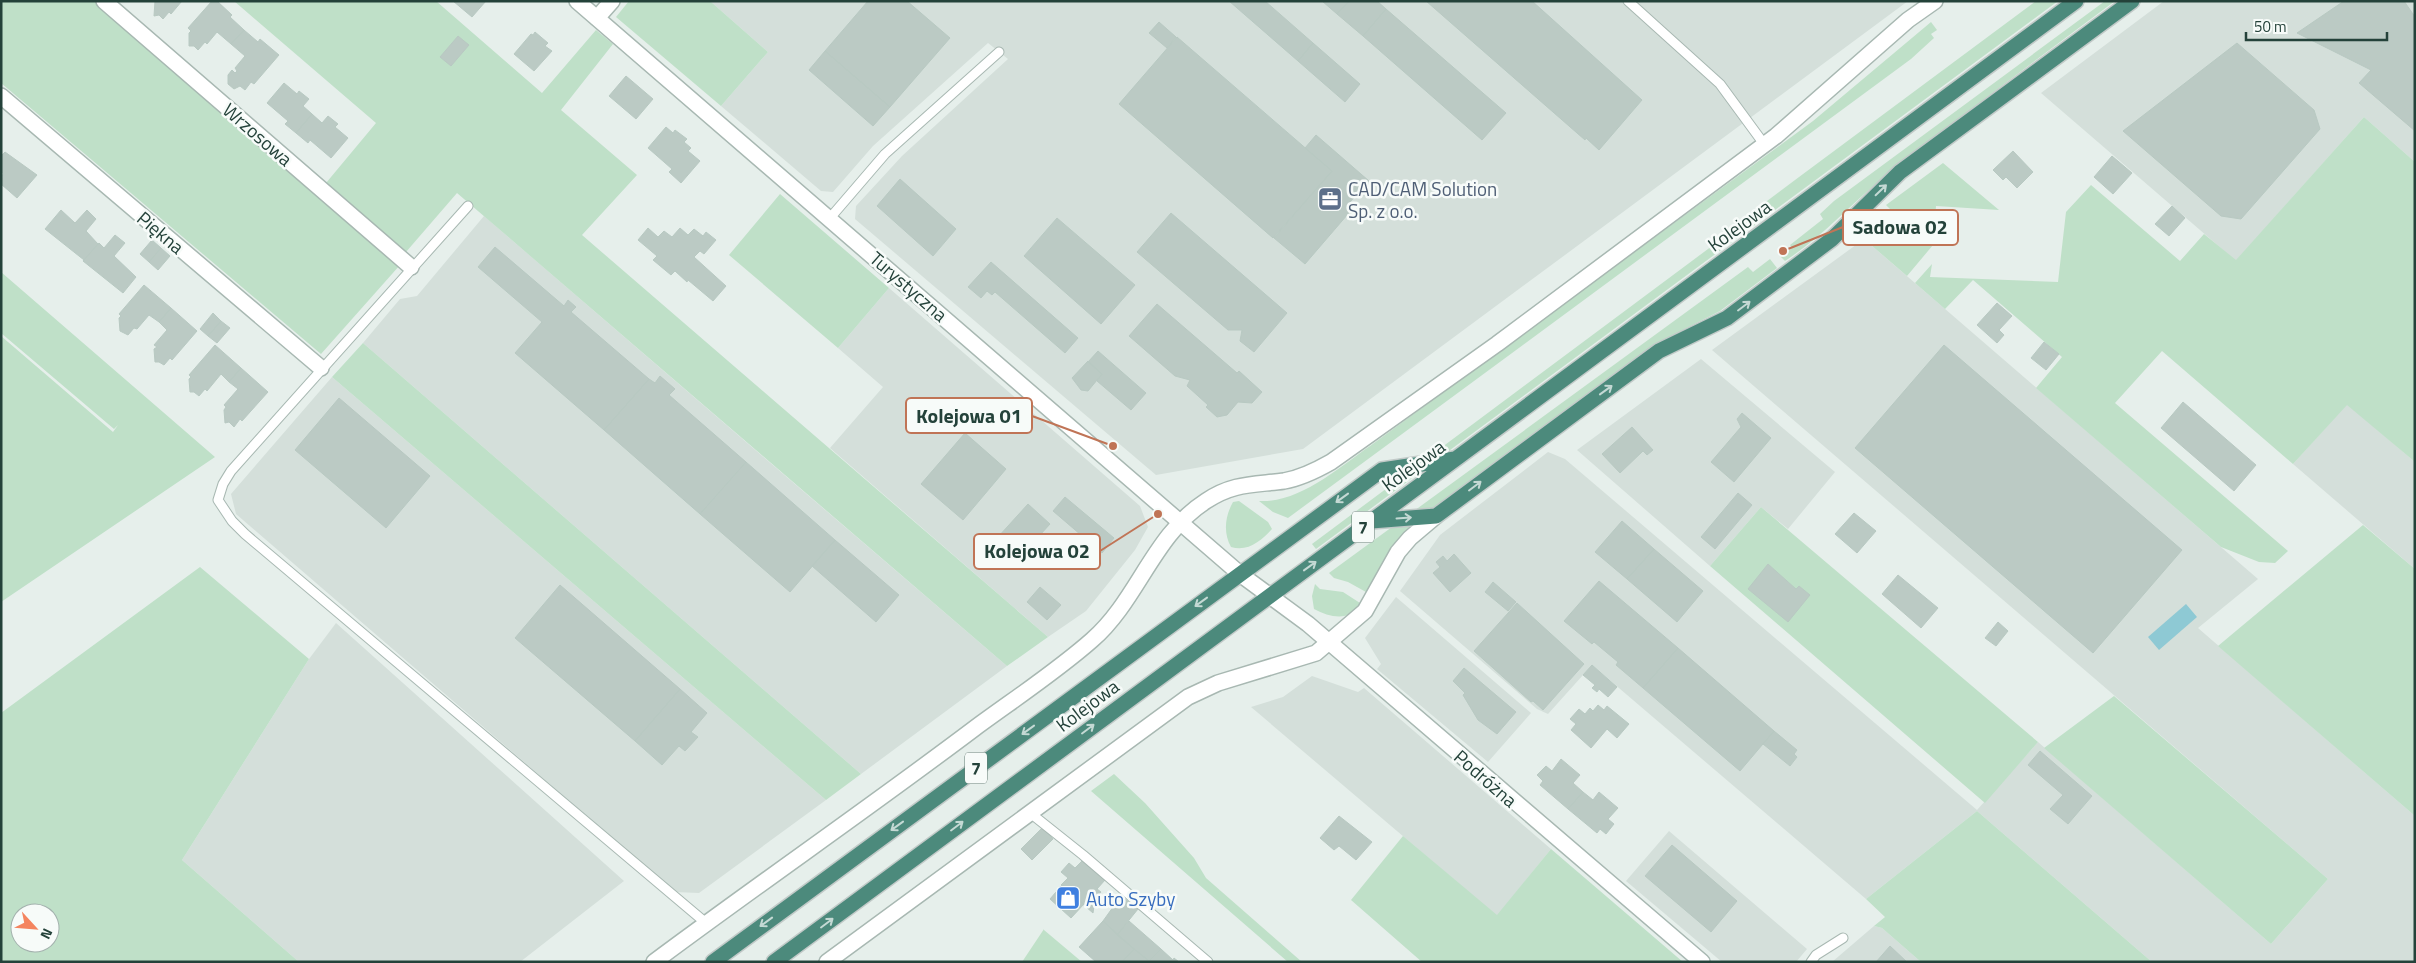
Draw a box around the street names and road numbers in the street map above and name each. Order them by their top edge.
street label: Wrzosowa [217,95,300,173]
street label: Kolejowa [1701,192,1777,258]
street label: Piękna [131,204,191,261]
street label: Turystyczna [864,244,955,328]
street label: Kolejowa [1375,432,1451,498]
road number: 7 [1352,512,1374,542]
street label: Kolejowa [1049,671,1125,738]
street label: Podróżna [1448,742,1525,814]
road number: 7 [965,752,987,784]

